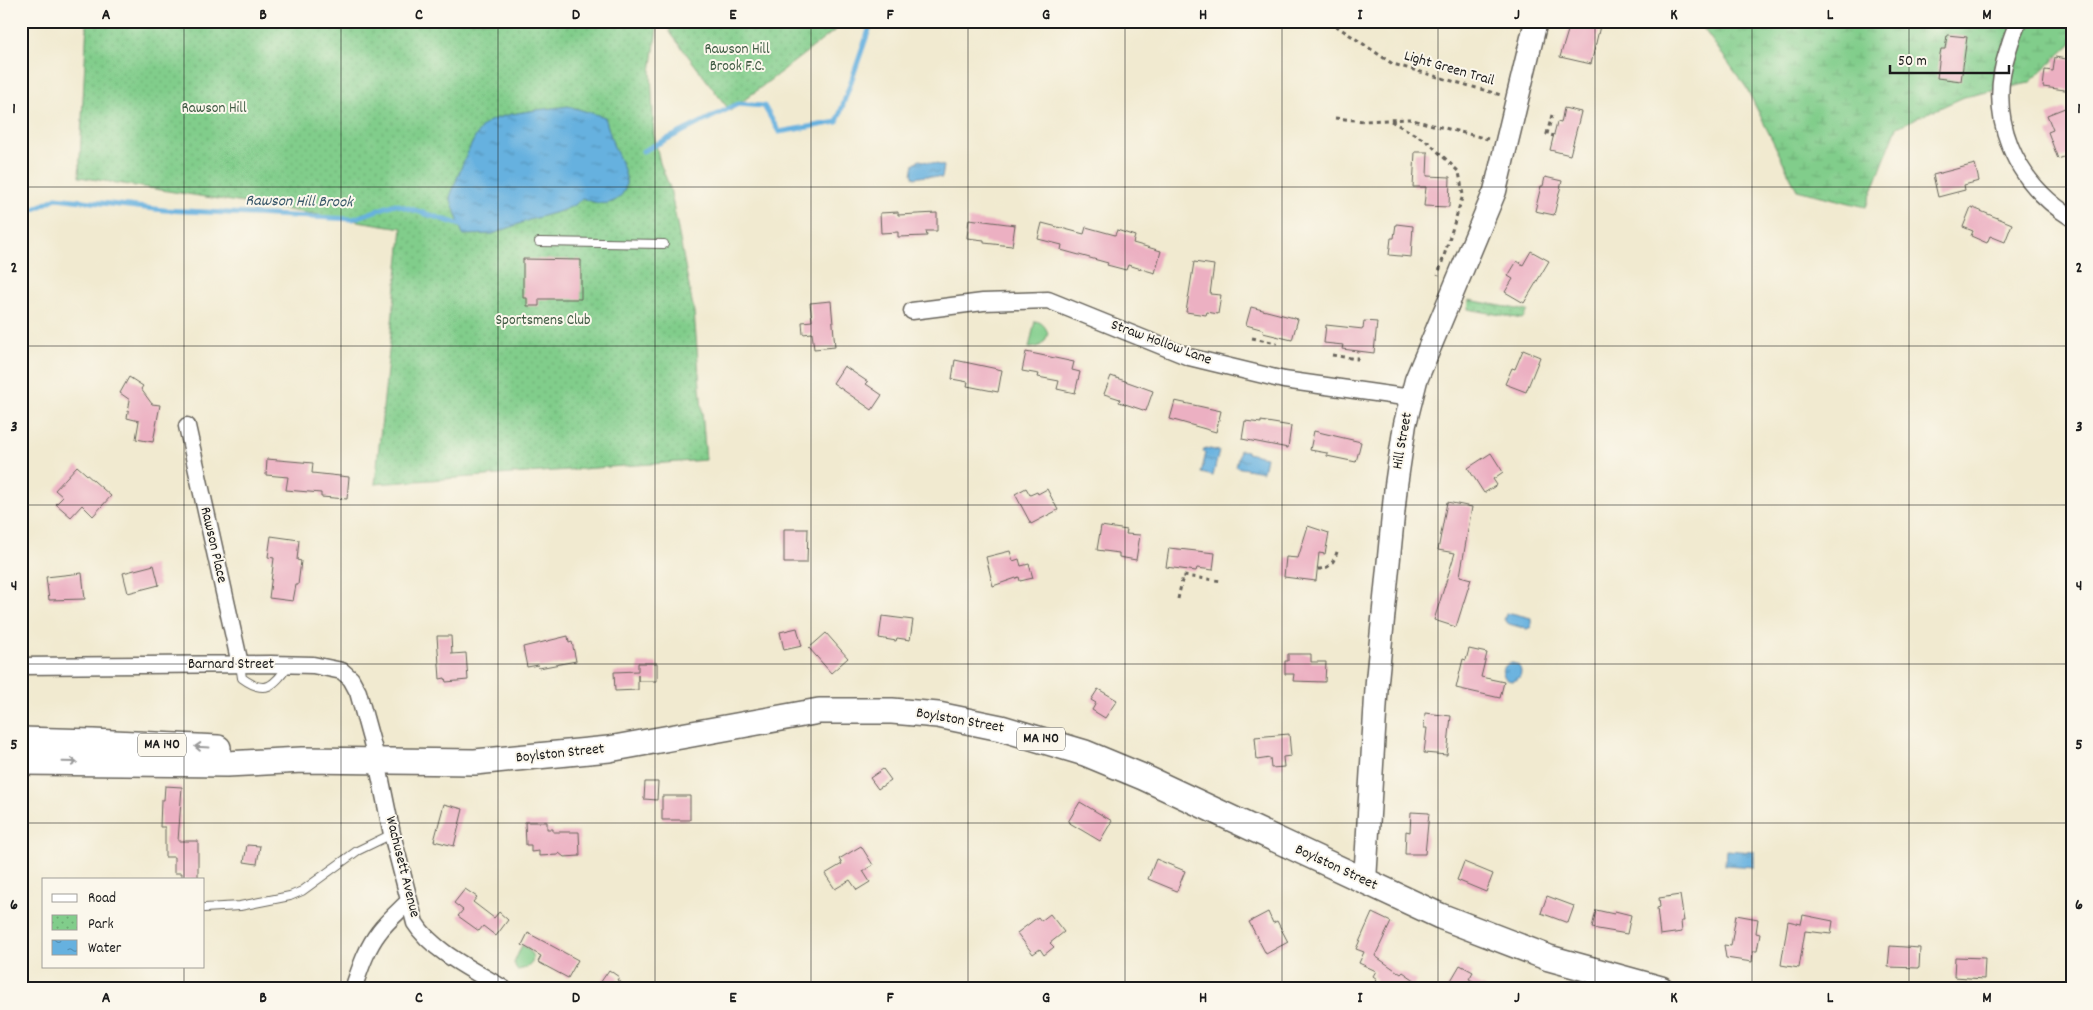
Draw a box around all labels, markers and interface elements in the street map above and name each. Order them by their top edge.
text: A [102,4,111,27]
text: B [259,4,267,27]
text: C [415,4,423,27]
text: D [572,4,581,27]
text: E [729,4,737,27]
text: F [886,4,894,27]
text: G [1042,4,1050,27]
text: H [1199,4,1207,27]
text: I [1358,4,1364,27]
text: J [1514,4,1520,27]
text: K [1670,4,1678,27]
text: L [1827,4,1834,27]
text: M [1982,4,1992,27]
park label: Rawson Hill Brook F.C. [705,39,770,78]
scale bar [1890,42,2009,74]
street label: Light Green Trail [1401,46,1497,92]
text: 50 m [1898,51,1927,73]
text: 1 [12,98,16,121]
park label: Rawson Hill [182,98,247,120]
text: 1 [2077,98,2081,121]
water label: Rawson Hill Brook [245,190,354,214]
text: 2 [11,257,18,280]
text: 2 [2076,257,2083,280]
park label: Sportsmens Club [495,310,591,332]
street label: Straw Hollow Lane [1108,315,1215,372]
street label: Hill Street [1387,410,1419,471]
text: 3 [10,416,18,439]
text: 3 [2075,416,2083,439]
street label: Rawson Place [194,505,233,586]
text: 4 [11,575,17,598]
text: 4 [2076,575,2082,598]
street label: Barnard Street [188,654,275,676]
street label: Boylston Street [914,702,1006,740]
road number: MA 140 [1017,728,1065,751]
text: 5 [10,734,18,757]
road number: MA 140 [138,734,186,756]
text: 5 [2075,734,2083,757]
street label: Boylston Street [515,738,606,770]
one-way arrow [194,743,210,752]
one-way arrow [62,757,78,767]
street label: Wachusett Avenue [379,814,425,920]
street label: Boylston Street [1291,839,1381,897]
legend [42,878,205,968]
text: Road [88,888,116,910]
text: 6 [10,894,18,917]
text: 6 [2075,894,2083,917]
text: Park [88,914,114,936]
text: Water [88,938,122,960]
text: A [102,987,111,1010]
text: B [259,987,267,1010]
text: C [415,987,423,1010]
text: D [572,987,581,1010]
text: E [729,987,737,1010]
text: F [886,987,894,1010]
text: G [1042,987,1050,1010]
text: H [1199,987,1207,1010]
text: I [1358,987,1364,1010]
text: J [1514,987,1520,1010]
text: K [1670,987,1678,1010]
text: L [1827,987,1834,1010]
text: M [1982,987,1992,1010]

